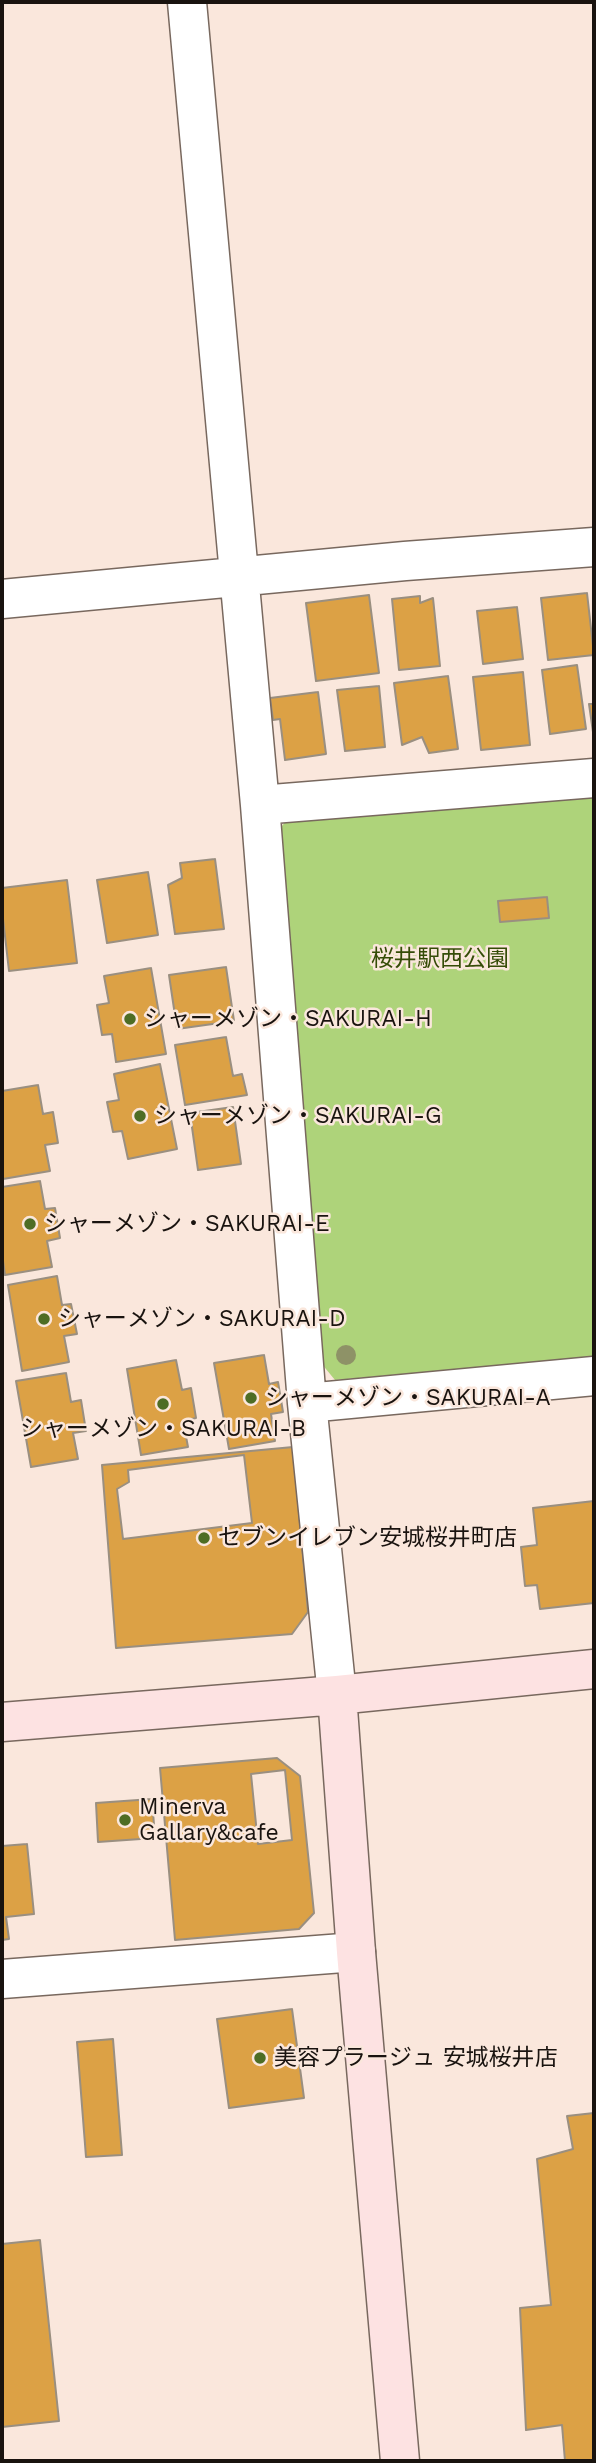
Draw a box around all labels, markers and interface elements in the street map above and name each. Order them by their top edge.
park label: 桜井駅西公園 [371,945,509,973]
place label: シャーメゾン・SAKURAI-H [144,1005,432,1033]
marker: シャーメゾン・SAKURAI-H [122,1011,138,1027]
place label: シャーメゾン・SAKURAI-G [154,1102,442,1130]
marker: シャーメゾン・SAKURAI-G [132,1108,148,1124]
place label: シャーメゾン・SAKURAI-E [44,1210,330,1238]
marker: シャーメゾン・SAKURAI-E [22,1216,38,1232]
place label: シャーメゾン・SAKURAI-D [58,1305,346,1333]
marker: シャーメゾン・SAKURAI-D [36,1311,52,1327]
place label: シャーメゾン・SAKURAI-A [265,1384,551,1412]
marker: シャーメゾン・SAKURAI-A [243,1390,259,1406]
marker: シャーメゾン・SAKURAI-B [155,1396,171,1412]
place label: シャーメゾン・SAKURAI-B [20,1415,306,1443]
place label: セブンイレブン安城桜井町店 [218,1524,517,1552]
marker: セブンイレブン安城桜井町店 [196,1530,212,1546]
place label: Minerva Gallary&cafe [139,1793,279,1847]
marker: Minerva Gallary&cafe [117,1812,133,1828]
place label: 美容プラージュ 安城桜井店 [274,2044,558,2072]
marker: 美容プラージュ 安城桜井店 [252,2050,268,2066]

